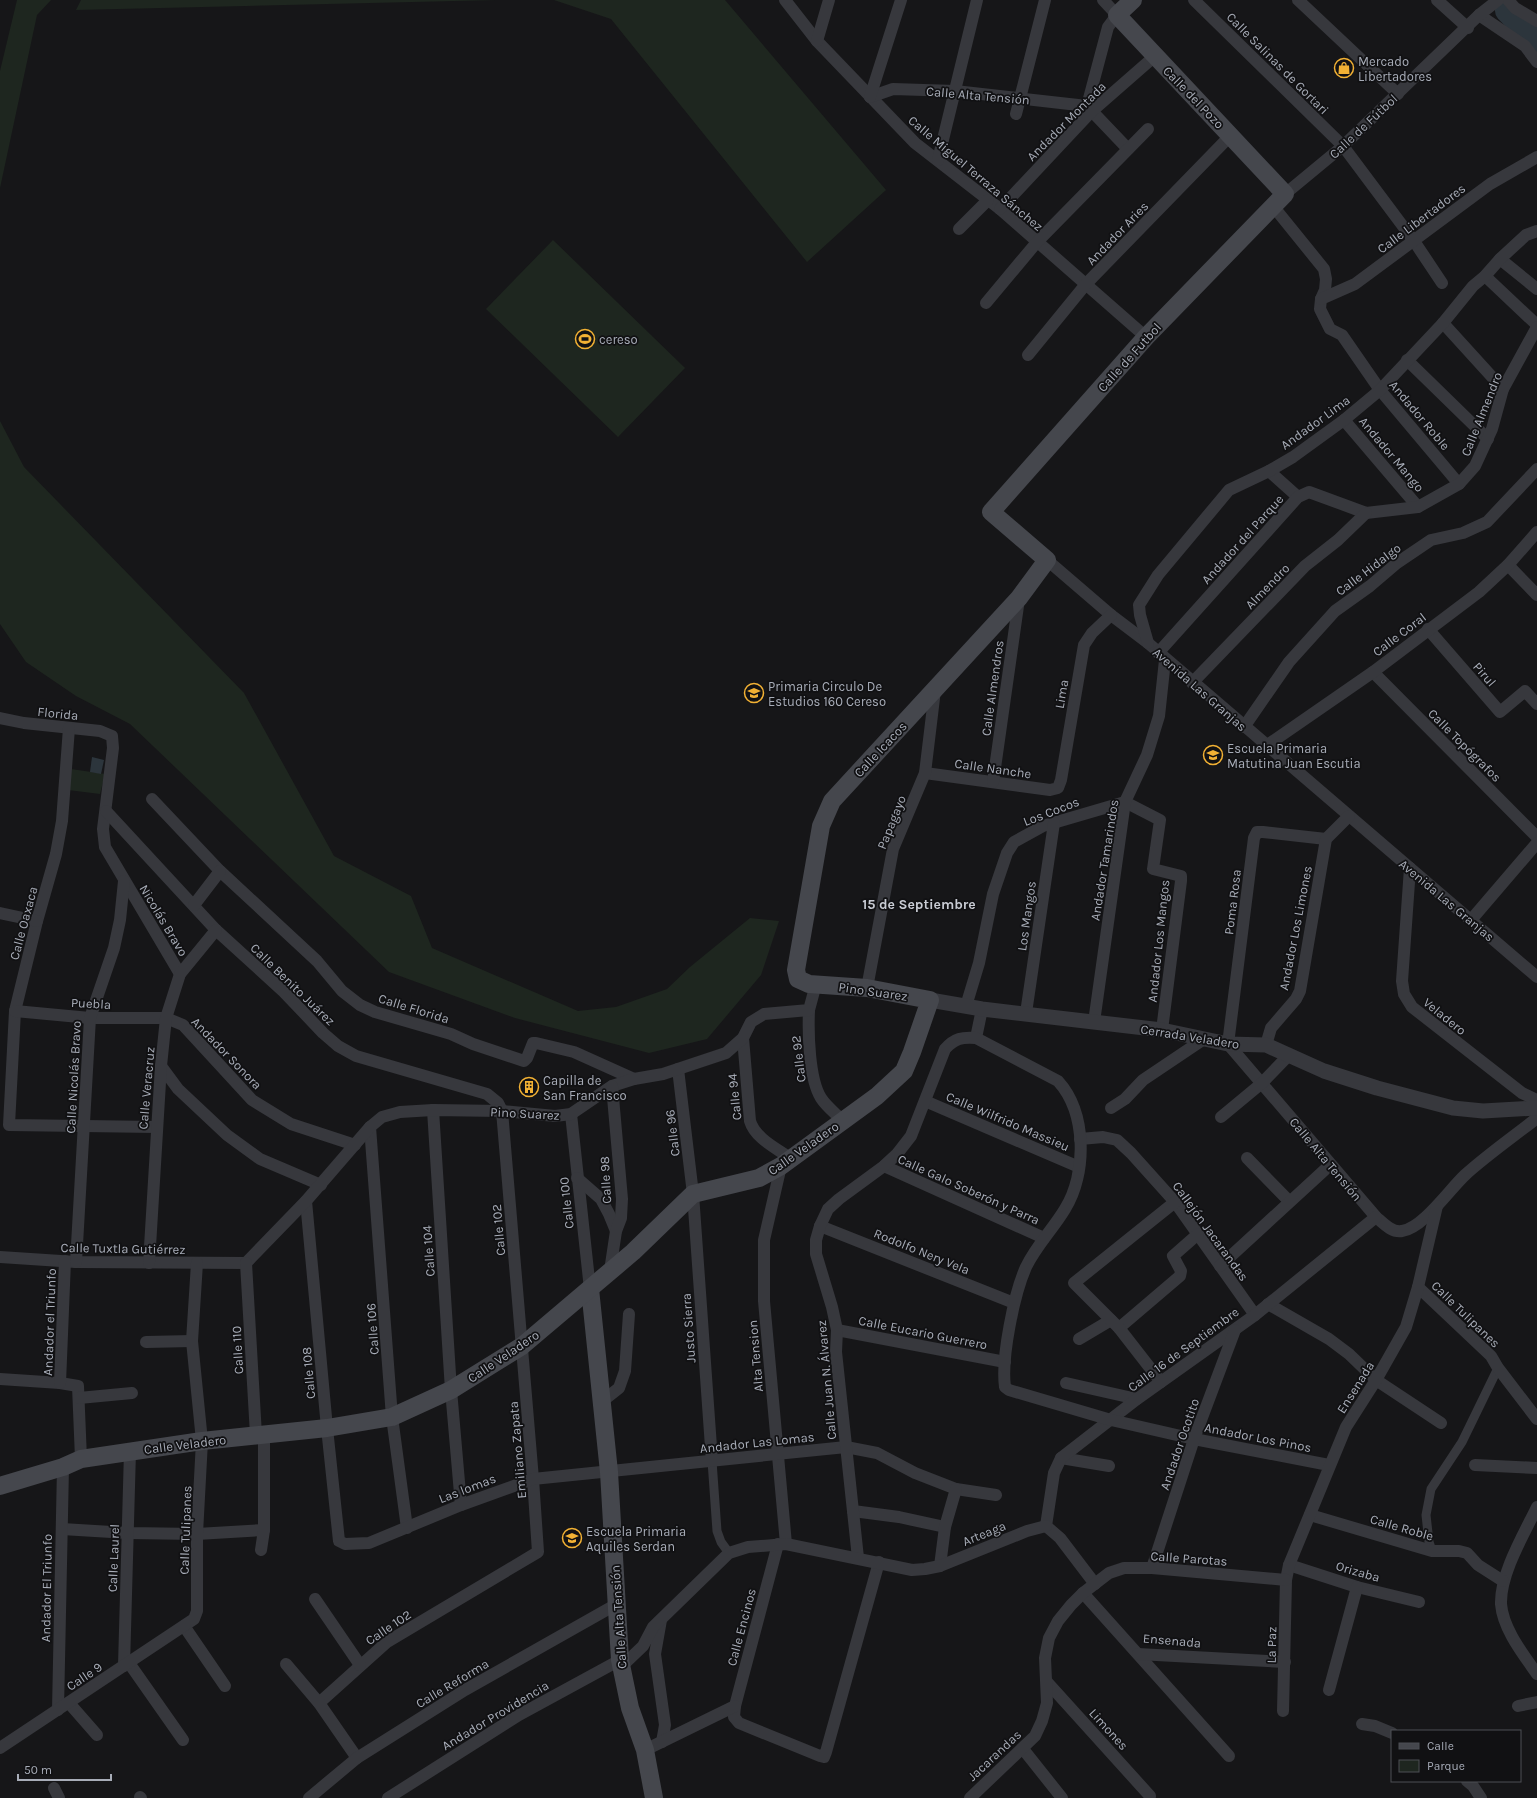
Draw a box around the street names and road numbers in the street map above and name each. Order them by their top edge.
street label: Calle Salinas de Gortari [1224,9,1332,117]
street label: Calle del Pozo [1160,63,1227,132]
street label: Andador Montada [1024,79,1109,164]
street label: Calle Alta Tensión [925,83,1030,108]
street label: Calle de Fútbol [1326,91,1400,162]
street label: Calle Miguel Terraza Sánchez [905,113,1046,234]
street label: Calle Libertadores [1374,180,1468,256]
street label: Andador Aries [1083,198,1151,268]
street label: Calle de Futbol [1095,320,1164,395]
street label: Calle Almendro [1458,370,1505,458]
street label: Andador Roble [1386,378,1453,453]
street label: Andador Lima [1278,392,1353,453]
street label: Andador Mango [1356,414,1427,495]
street label: Andador del Parque [1198,491,1287,588]
street label: Calle Hidalgo [1333,540,1404,599]
street label: Almendro [1242,561,1293,612]
street label: Calle Coral [1370,610,1429,659]
street label: Calle Almendros [978,639,1007,737]
street label: Avenida Las Granjas [1150,645,1250,734]
street label: Pirul [1470,659,1499,690]
street label: Lima [1052,678,1071,710]
street label: Florida [37,704,79,723]
street label: Calle Topógrafos [1425,706,1504,785]
street label: Calle Icacos [851,718,910,780]
street label: Calle Nanche [954,756,1033,781]
street label: Papagayo [874,793,909,851]
street label: Los Cocos [1021,794,1081,829]
street label: Andador Tamarindos [1087,798,1122,922]
street label: Avenida Las Granjas [1396,856,1497,945]
street label: Andador Los Limones [1276,864,1315,992]
street label: Poma Rosa [1221,869,1244,936]
street label: Andador Los Mangos [1145,879,1172,1003]
street label: Los Mangos [1014,880,1039,952]
street label: Nicolás Bravo [136,882,191,959]
street label: Calle Oaxaca [6,885,40,961]
street label: Calle Benito Juárez [247,940,338,1028]
street label: Pino Suarez [837,979,908,1004]
street label: Calle Florida [377,991,451,1026]
street label: Puebla [70,995,111,1012]
street label: Veladero [1420,995,1469,1038]
street label: Andador Sonora [188,1014,265,1093]
street label: Calle Nicolás Bravo [63,1020,84,1134]
street label: Cerrada Veladero [1140,1021,1240,1052]
street label: Calle 92 [788,1035,809,1083]
street label: Calle Veracruz [135,1046,158,1130]
street label: Calle 94 [725,1073,744,1121]
street label: Calle Wilfrido Massieu [944,1089,1072,1154]
street label: Pino Suarez [490,1104,560,1123]
street label: Calle 96 [662,1109,683,1157]
street label: Calle Alta Tensión [1286,1115,1365,1204]
street label: Calle Veladero [765,1119,841,1178]
street label: Calle Galo Soberón y Parra [896,1151,1042,1228]
street label: Calle 98 [597,1156,614,1204]
street label: Calle 100 [556,1176,577,1230]
street label: Callejón Jacarandas [1170,1179,1252,1284]
street label: Calle 102 [489,1204,508,1256]
street label: Calle 104 [419,1225,438,1277]
street label: Rodolfo Nery Vela [872,1225,972,1278]
street label: Calle Tuxtla Gutiérrez [60,1240,186,1257]
street label: Andador el Triunfo [40,1268,59,1376]
street label: Calle Tulipanes [1428,1278,1503,1351]
street label: Justo Sierra [679,1293,698,1363]
street label: Calle 106 [363,1303,382,1355]
street label: Calle 16 de Septiembre [1125,1304,1242,1395]
street label: Calle Eucario Guerrero [857,1313,989,1352]
street label: Alta Tension [745,1319,766,1392]
street label: Calle Juan N. Álvarez [812,1320,839,1441]
street label: Calle 110 [229,1325,246,1375]
street label: Calle Veladero [465,1327,542,1386]
street label: Calle 108 [299,1346,318,1400]
street label: Ensenada [1334,1358,1377,1416]
street label: Andador Ocotito [1157,1396,1202,1492]
street label: Emiliano Zapata [506,1401,529,1499]
street label: Andador Los Pinos [1203,1420,1313,1455]
street label: Andador Las Lomas [699,1429,815,1456]
street label: Calle Veladero [143,1432,227,1457]
street label: Las lomas [436,1471,498,1506]
street label: Calle Tulipanes [176,1485,195,1575]
street label: Calle Roble [1368,1511,1436,1544]
street label: Arteaga [960,1518,1008,1549]
street label: Calle Laurel [105,1524,122,1592]
street label: Andador El Triunfo [38,1534,55,1642]
street label: Calle Parotas [1150,1548,1228,1569]
street label: Orizaba [1334,1558,1382,1585]
street label: Calle Alta Tensión [607,1565,630,1669]
street label: Calle Encinos [724,1587,759,1668]
street label: Calle 102 [363,1607,414,1648]
street label: La Paz [1264,1626,1279,1664]
street label: Ensenada [1142,1630,1202,1651]
street label: Calle Reforma [413,1656,491,1711]
street label: Calle 9 [64,1659,105,1694]
street label: Andador Providencia [439,1678,551,1753]
street label: Limones [1086,1706,1131,1753]
street label: Jacarandas [964,1727,1024,1784]

